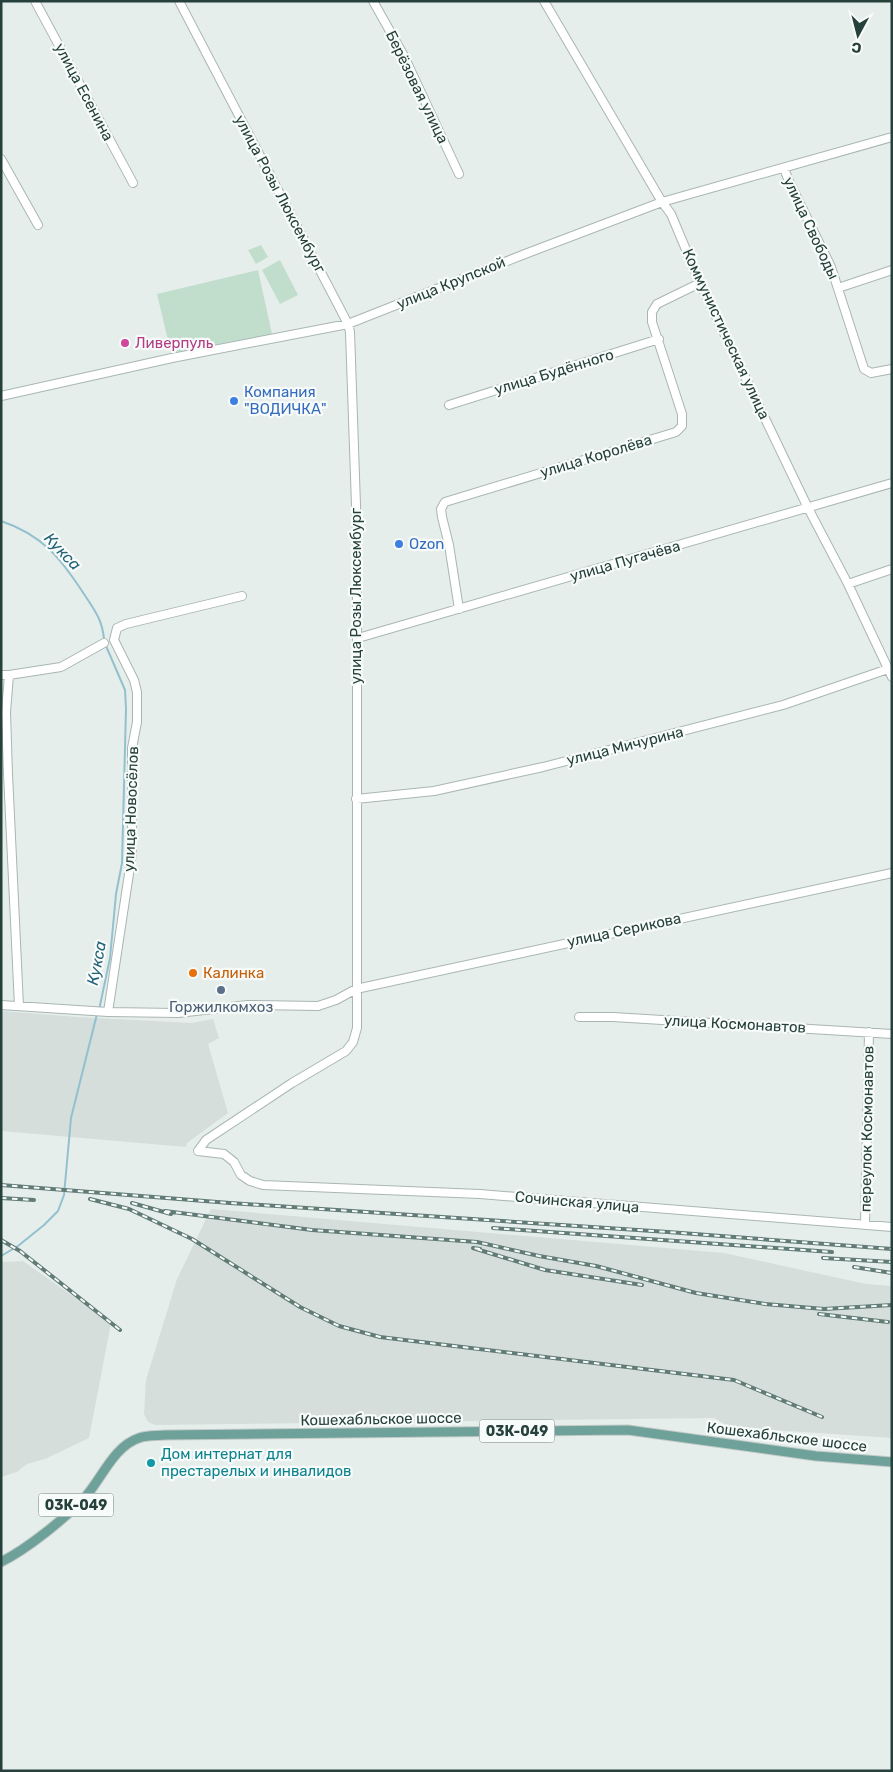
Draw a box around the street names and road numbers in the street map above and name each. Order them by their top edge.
street label: Берёзовая улица [382,28,452,146]
street label: улица Есенина [51,40,117,144]
street label: улица Розы Люксембург [231,112,330,277]
street label: улица Свободы [779,174,843,282]
street label: Коммунистическая улица [679,246,773,422]
street label: улица Крупской [394,253,508,313]
street label: улица Будённого [492,345,616,399]
street label: улица Королёва [538,430,654,482]
street label: улица Розы Люксембург [347,507,365,684]
street label: улица Пугачёва [568,537,682,585]
street label: улица Мичурина [565,723,685,769]
street label: улица Новосёлов [120,746,142,872]
street label: улица Серикова [565,909,683,951]
street label: улица Космонавтов [664,1011,806,1037]
street label: переулок Космонавтов [857,1046,877,1212]
street label: Сочинская улица [514,1188,640,1216]
street label: Кошехабльское шоссе [300,1409,462,1429]
street label: Кошехабльское шоссе [706,1418,868,1456]
road number: 03К-049 [480,1420,554,1442]
road number: 03К-049 [38,1494,114,1516]

